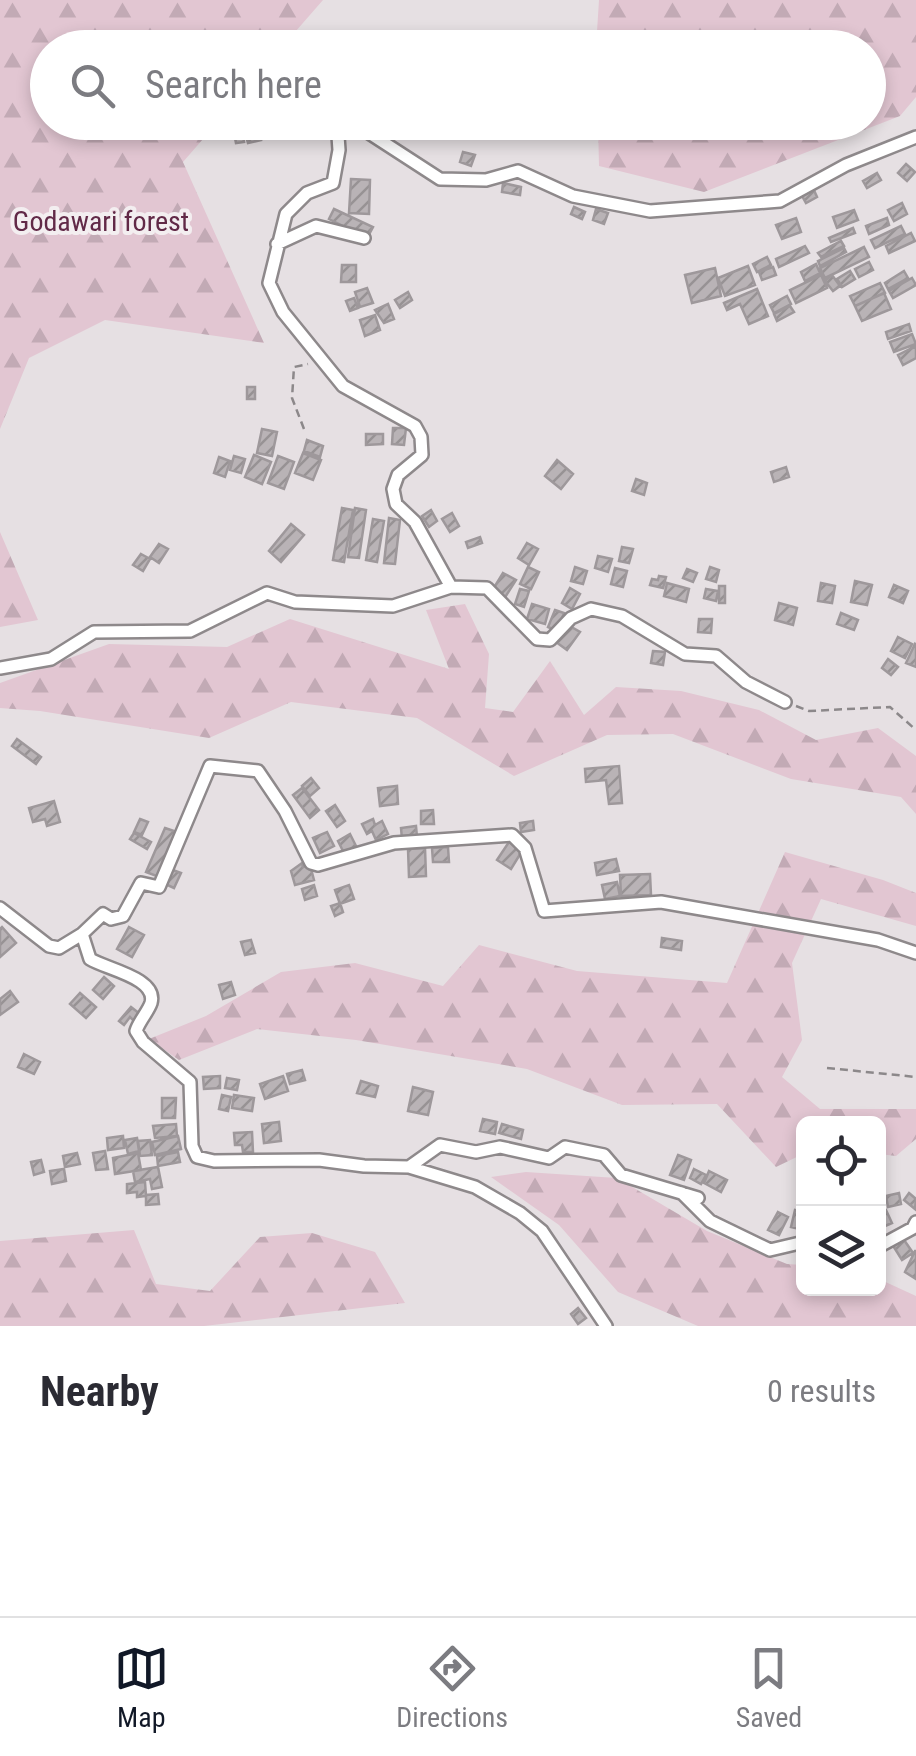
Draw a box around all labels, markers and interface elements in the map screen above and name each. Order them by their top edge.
search box [30,30,886,140]
icon: search [65,58,120,113]
text: Search here [145,63,322,107]
park label: Godawari forest [13,205,189,238]
map controls [796,1116,886,1296]
button: locate [796,1116,886,1206]
button: layers [796,1206,886,1296]
text: Nearby [40,1367,159,1416]
text: 0 results [767,1372,876,1410]
tab: Map [114,1641,169,1734]
tab: Directions [396,1641,508,1734]
tab: Saved [736,1641,802,1734]

